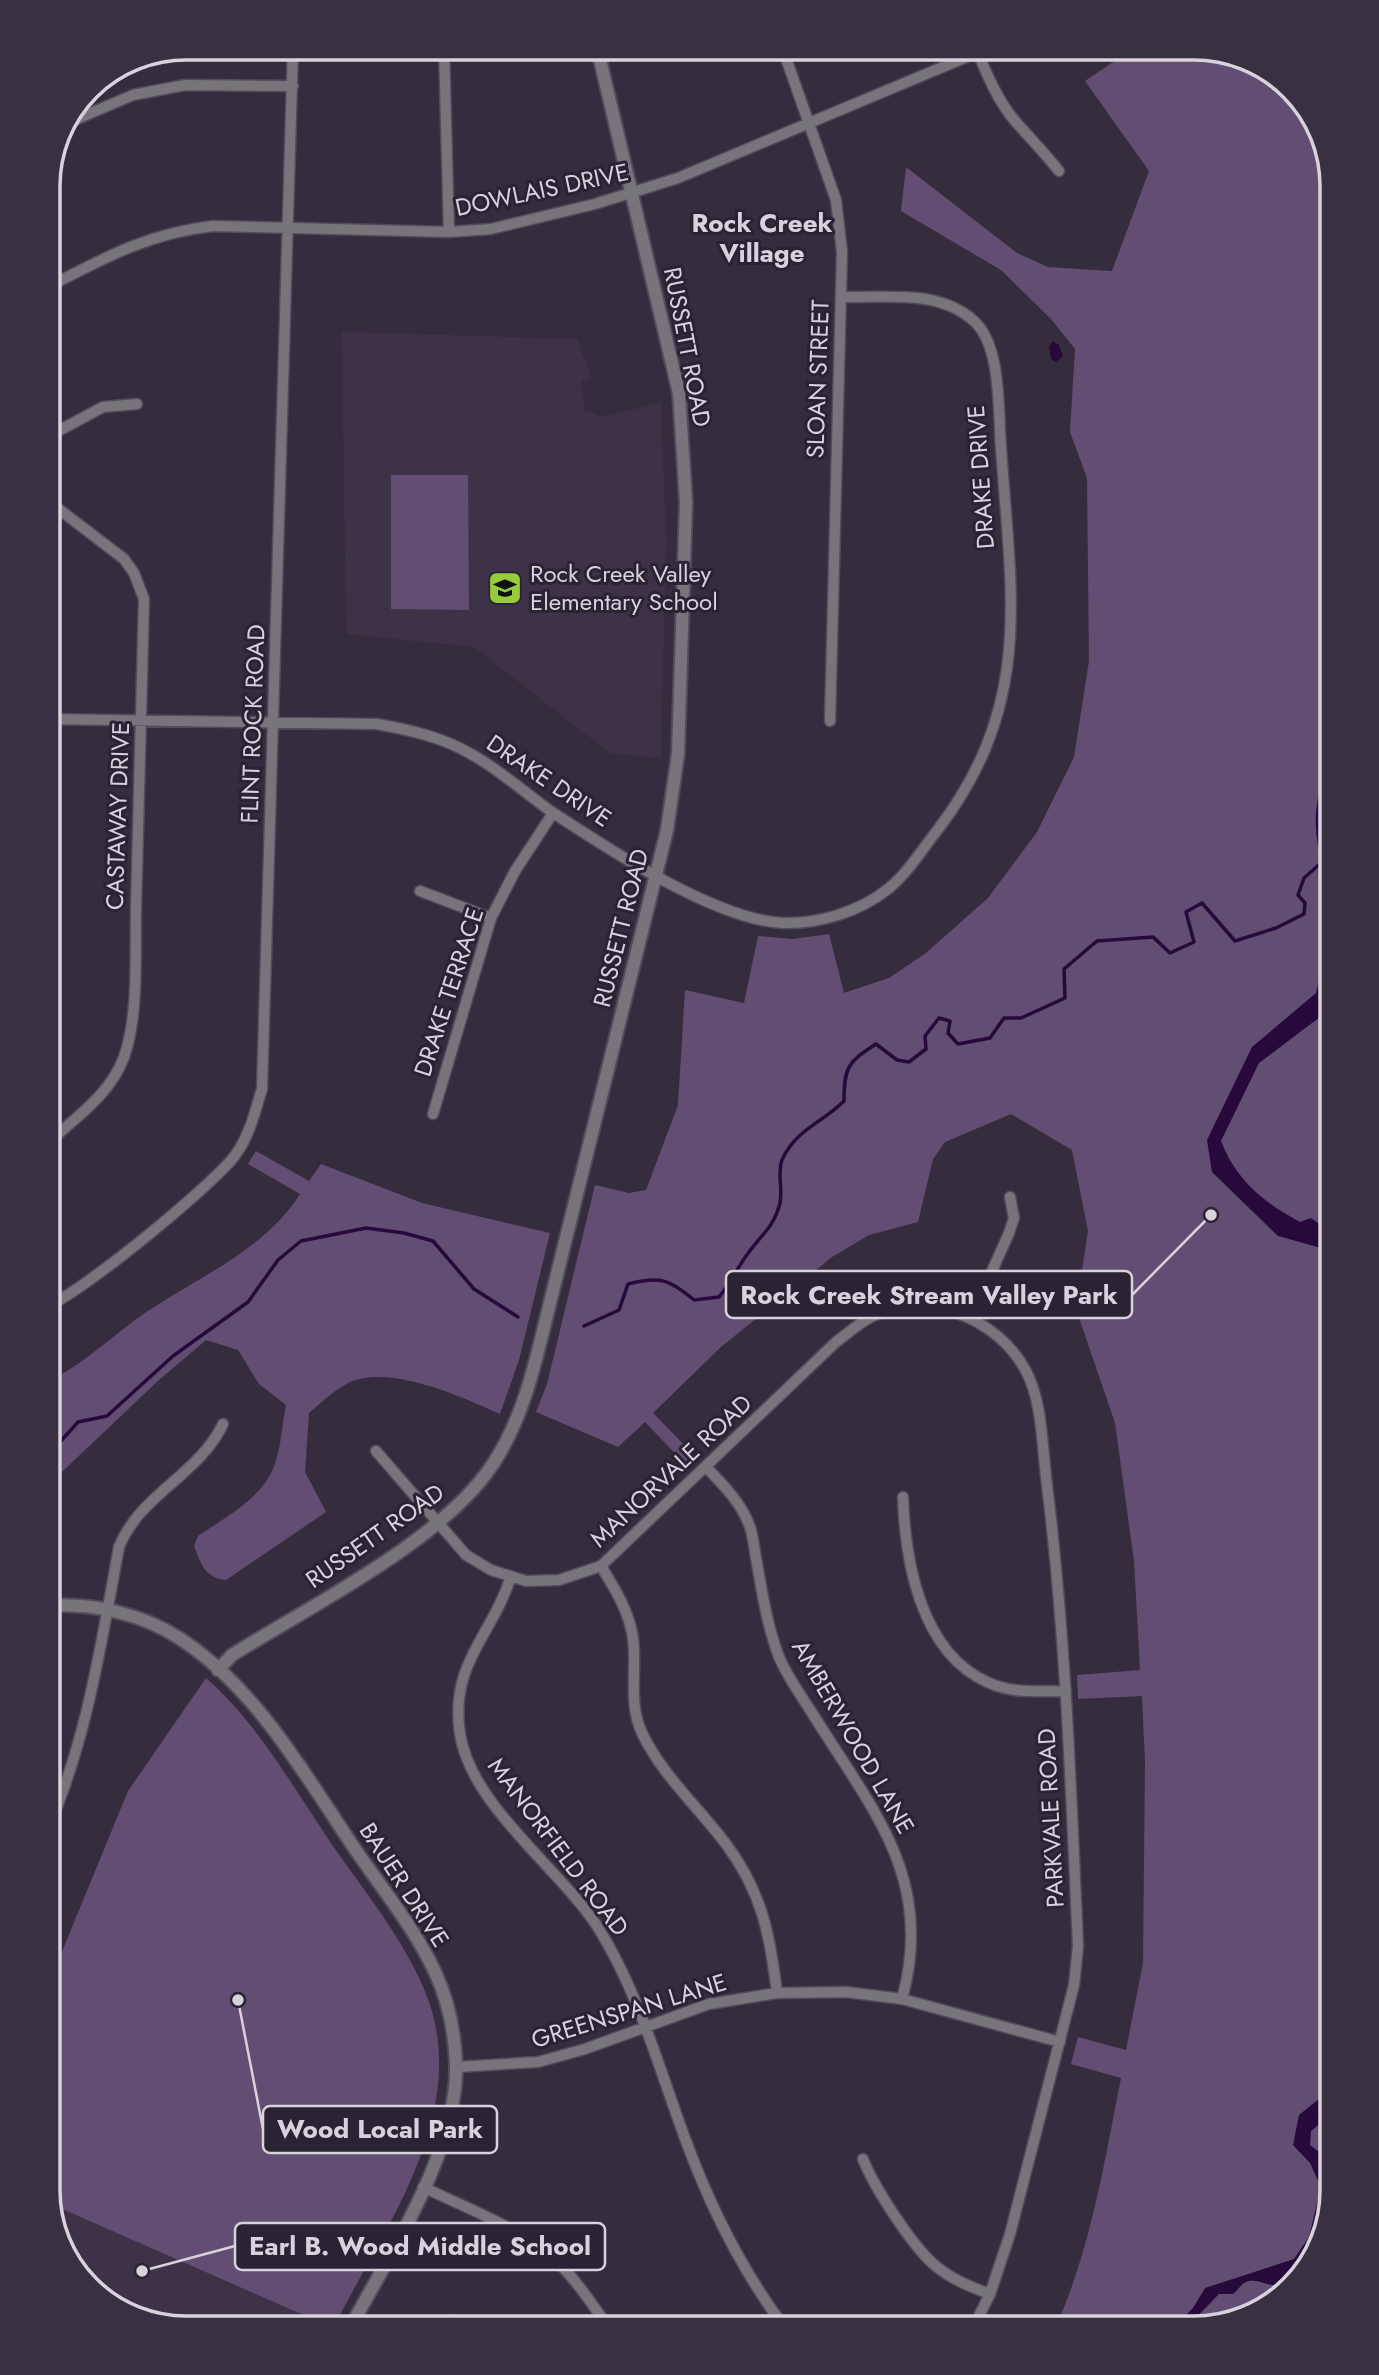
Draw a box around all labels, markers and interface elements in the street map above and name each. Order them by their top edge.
street label: DOWLAIS DRIVE [452,154,632,225]
district label: Rock Creek Village [691,204,833,272]
street label: RUSSETT ROAD [655,264,720,430]
street label: SLOAN STREET [797,299,838,459]
street label: DRAKE DRIVE [958,404,1003,550]
place label: Rock Creek Valley Elementary School [530,556,718,619]
school or university icon: Rock Creek Valley Elementary School [486,569,524,607]
street label: FLINT ROCK ROAD [232,624,273,824]
street label: CASTAWAY DRIVE [97,721,138,911]
street label: DRAKE DRIVE [480,726,619,835]
street label: RUSSETT ROAD [584,845,657,1011]
street label: DRAKE TERRACE [405,903,492,1081]
callout: Rock Creek Stream Valley Park [726,1271,1132,1318]
text: Rock Creek Stream Valley Park [740,1276,1118,1314]
street label: MANORVALE ROAD [582,1386,760,1555]
street label: RUSSETT ROAD [298,1475,451,1596]
street label: AMBERWOOD LANE [783,1633,923,1840]
street label: PARKVALE ROAD [1028,1728,1073,1908]
street label: MANORFIELD ROAD [480,1750,637,1943]
street label: BAUER DRIVE [351,1815,458,1954]
street label: GREENSPAN LANE [527,1964,731,2057]
callout: Wood Local Park [263,2106,497,2153]
text: Wood Local Park [277,2110,483,2148]
callout: Earl B. Wood Middle School [235,2223,605,2270]
text: Earl B. Wood Middle School [249,2227,591,2265]

